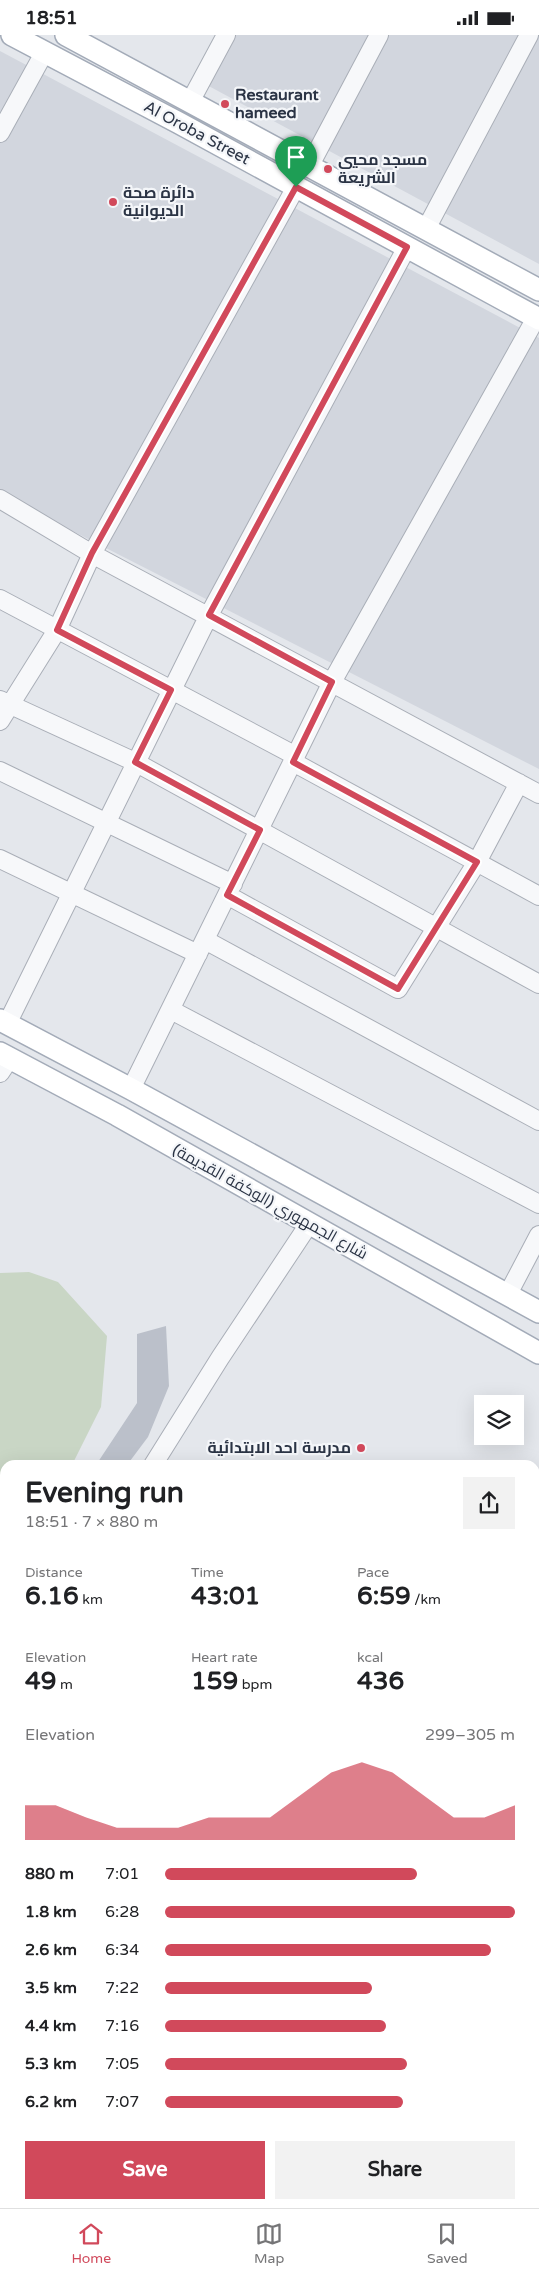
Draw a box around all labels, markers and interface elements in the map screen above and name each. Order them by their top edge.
text: 18:51 [25,7,78,29]
place label: Restaurant hameed [235,85,320,123]
street label: Al Oroba Street [140,97,254,169]
marker: Restaurant hameed [219,98,231,110]
pin [275,136,317,187]
icon: arrive [282,143,310,171]
place label: مسجد محيي الشريعة [338,150,427,188]
marker: مسجد محيي الشريعة [322,163,334,175]
place label: دائرة صحة الديوانية [123,183,194,221]
marker: دائرة صحة الديوانية [107,196,119,208]
street label: شارع الجمهوري (الوكفة القديمة) [167,1140,371,1267]
map controls [474,1395,524,1445]
button: layers [474,1395,524,1445]
place label: مدرسة احد الابتدائية [207,1438,351,1458]
marker: مدرسة احد الابتدائية [355,1442,367,1454]
text: Evening run [25,1476,184,1510]
button: share [463,1477,515,1529]
text: 18:51 · 7 × 880 m [25,1512,158,1532]
text: Distance [25,1564,83,1581]
text: Time [191,1564,224,1581]
text: Pace [357,1564,389,1581]
text: 6.16 [25,1581,79,1611]
text: 43:01 [191,1581,260,1611]
text: 6:59 [357,1581,411,1611]
text: km [79,1591,103,1608]
text: /km [411,1591,441,1608]
text: Elevation [25,1649,86,1666]
text: Heart rate [191,1649,258,1666]
text: kcal [357,1649,383,1666]
text: 49 [25,1666,56,1696]
text: 159 [191,1666,238,1696]
text: 436 [357,1666,404,1696]
text: m [56,1676,73,1693]
text: bpm [238,1676,272,1693]
text: Elevation [25,1725,95,1745]
text: 299–305 m [425,1725,515,1745]
text: 880 m [25,1864,74,1884]
text: 7:01 [105,1864,139,1884]
text: 1.8 km [25,1902,77,1922]
text: 6:28 [105,1902,139,1922]
text: 2.6 km [25,1940,77,1960]
text: 6:34 [105,1940,139,1960]
text: 3.5 km [25,1978,77,1998]
text: 7:22 [105,1978,139,1998]
text: 4.4 km [25,2016,77,2036]
text: 7:16 [105,2016,139,2036]
text: 5.3 km [25,2054,77,2074]
text: 7:05 [105,2054,139,2074]
text: 6.2 km [25,2092,77,2112]
text: 7:07 [105,2092,139,2112]
button: Save [25,2141,265,2199]
button: Share [275,2141,515,2199]
tab: Home [71,2220,111,2267]
tab: Map [254,2220,284,2267]
tab: Saved [427,2220,468,2267]

